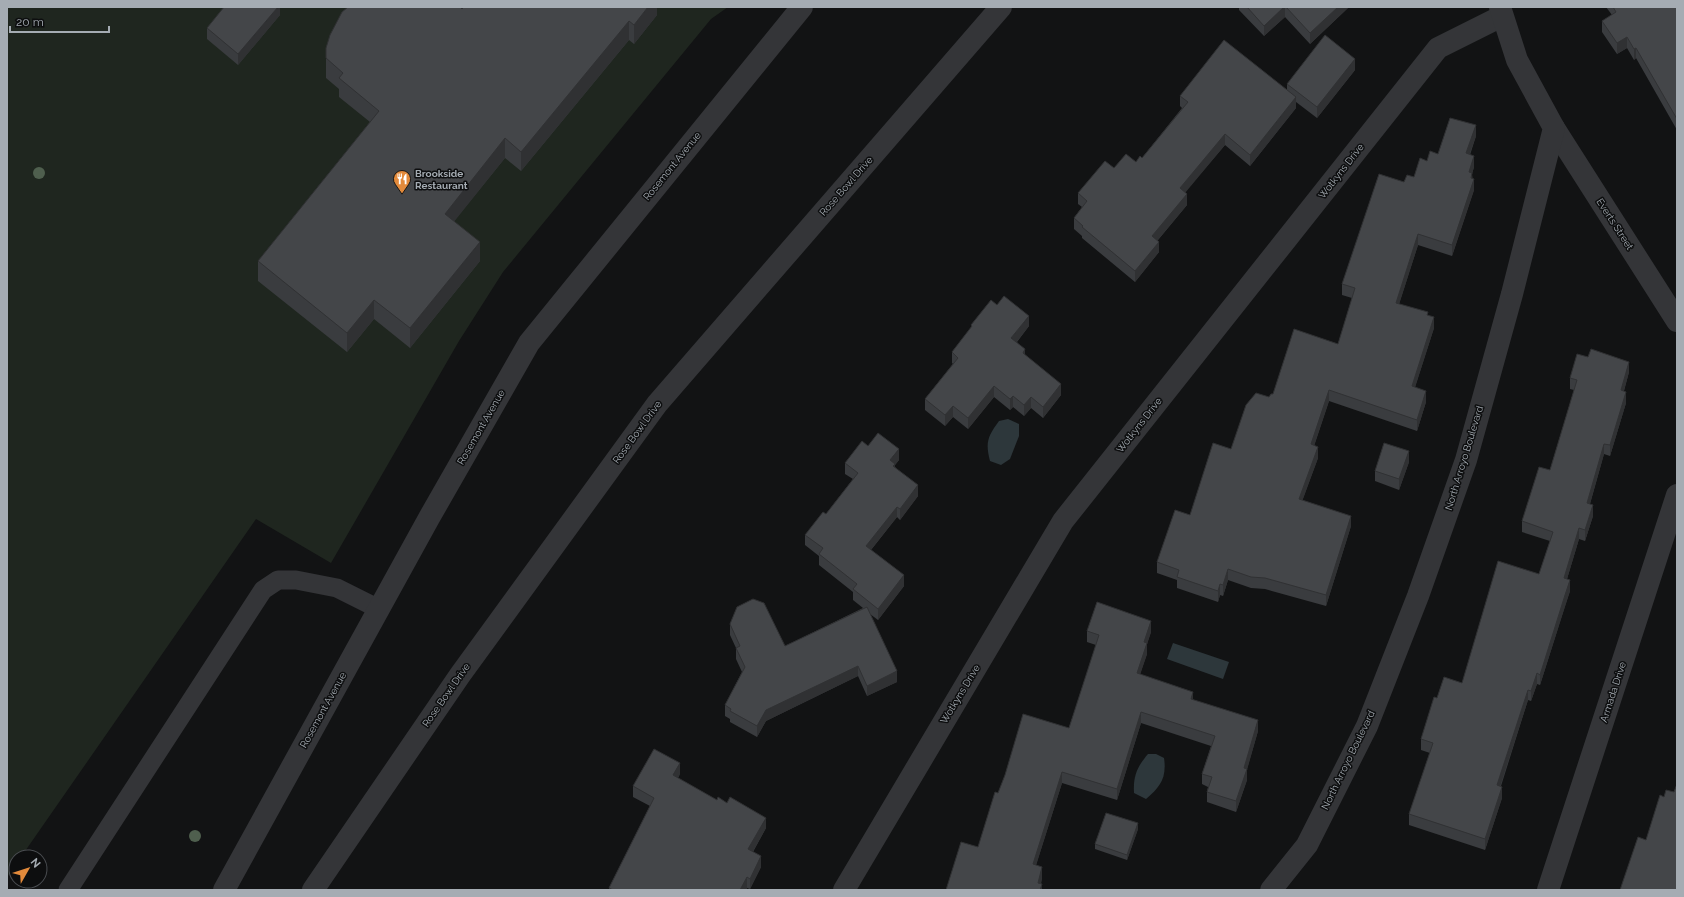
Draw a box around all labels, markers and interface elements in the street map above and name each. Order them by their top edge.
scale bar [10,8,109,34]
text: 20 m [16,15,44,29]
street label: Rosemont Avenue [641,130,703,202]
street label: Wotkyns Drive [1316,141,1366,201]
street label: Rose Bowl Drive [817,154,875,218]
place label: Brookside Restaurant [415,168,468,191]
restaurant icon: Brookside Restaurant [392,169,412,194]
street label: Everts Street [1594,196,1636,252]
street label: Rosemont Avenue [455,388,507,466]
street label: Wotkyns Drive [1114,395,1164,455]
street label: Rose Bowl Drive [611,398,664,466]
street label: North Arroyo Boulevard [1443,404,1485,512]
street label: Armada Drive [1598,660,1628,724]
street label: Rose Bowl Drive [420,661,472,729]
street label: Wotkyns Drive [938,662,982,725]
street label: Rosemont Avenue [298,670,348,750]
street label: North Arroyo Boulevard [1319,709,1377,811]
north arrow [8,849,48,889]
text: N [28,856,43,870]

